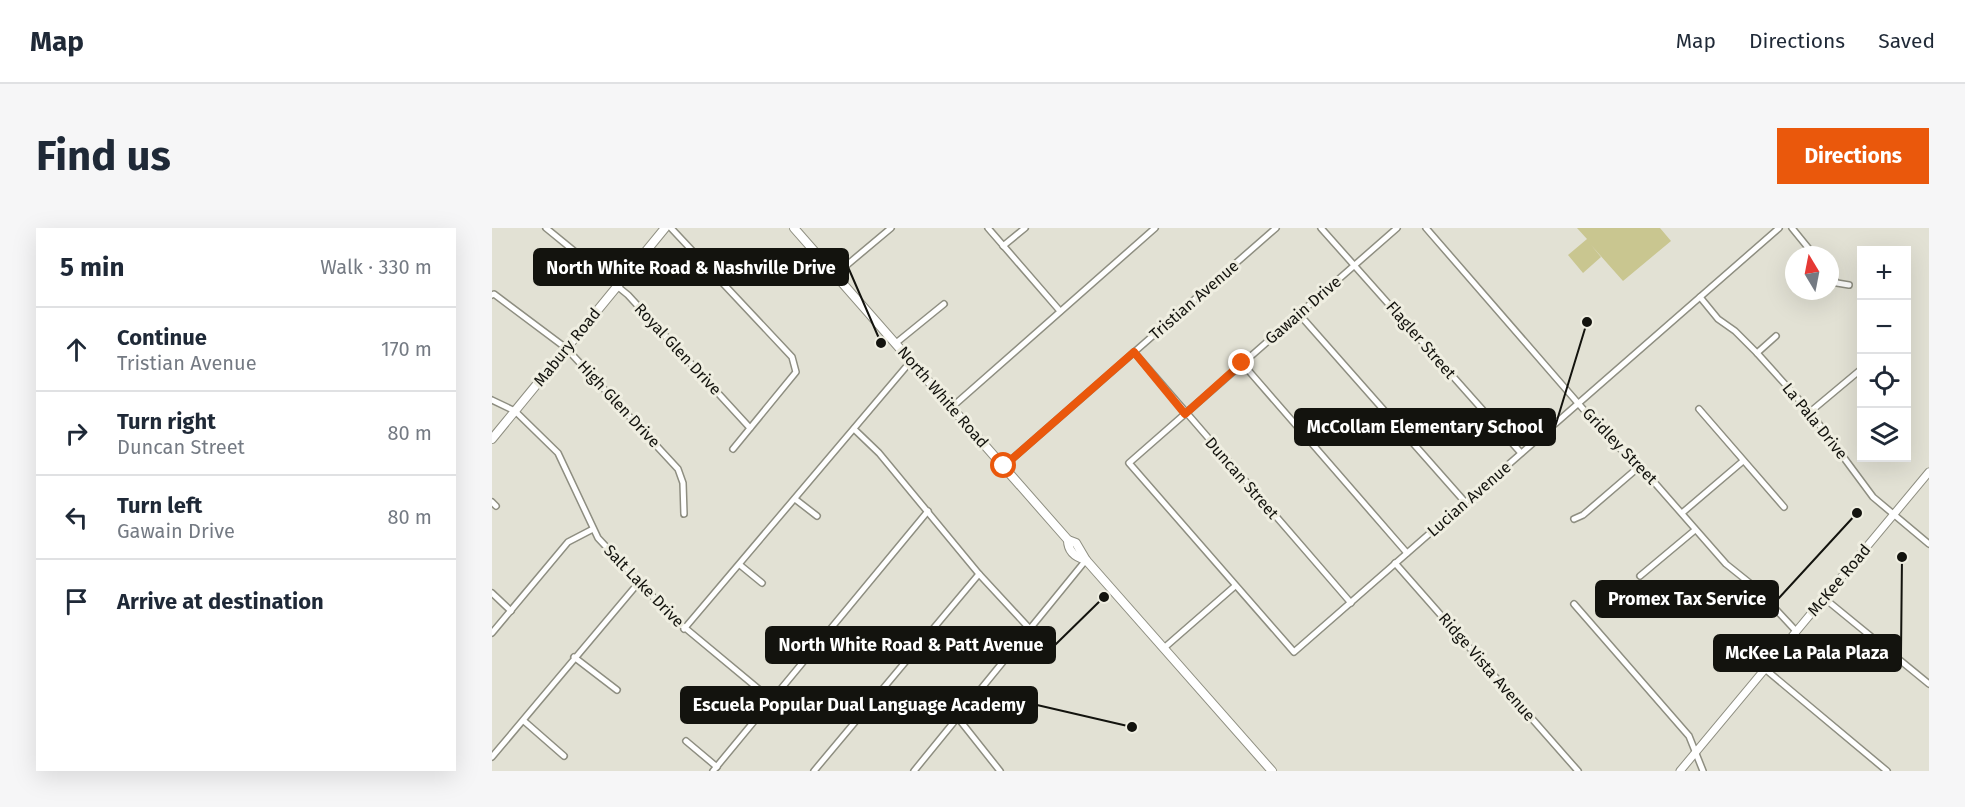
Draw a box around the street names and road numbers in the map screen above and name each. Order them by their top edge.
street label: Tristian Avenue [1146,256,1242,344]
street label: Gawain Drive [1261,272,1345,348]
street label: Flagler Street [1382,297,1460,383]
street label: Royal Glen Drive [631,299,725,399]
street label: Mabury Road [530,304,604,390]
street label: North White Road [894,342,992,452]
street label: High Glen Drive [574,357,664,451]
street label: La Pala Drive [1778,379,1852,463]
street label: Gridley Street [1579,404,1661,488]
street label: Duncan Street [1201,433,1283,523]
street label: Lucian Avenue [1423,458,1515,540]
street label: McKee Road [1803,540,1875,620]
street label: Salt Lake Drive [600,541,688,631]
street label: Ridge Vista Avenue [1435,609,1539,725]

